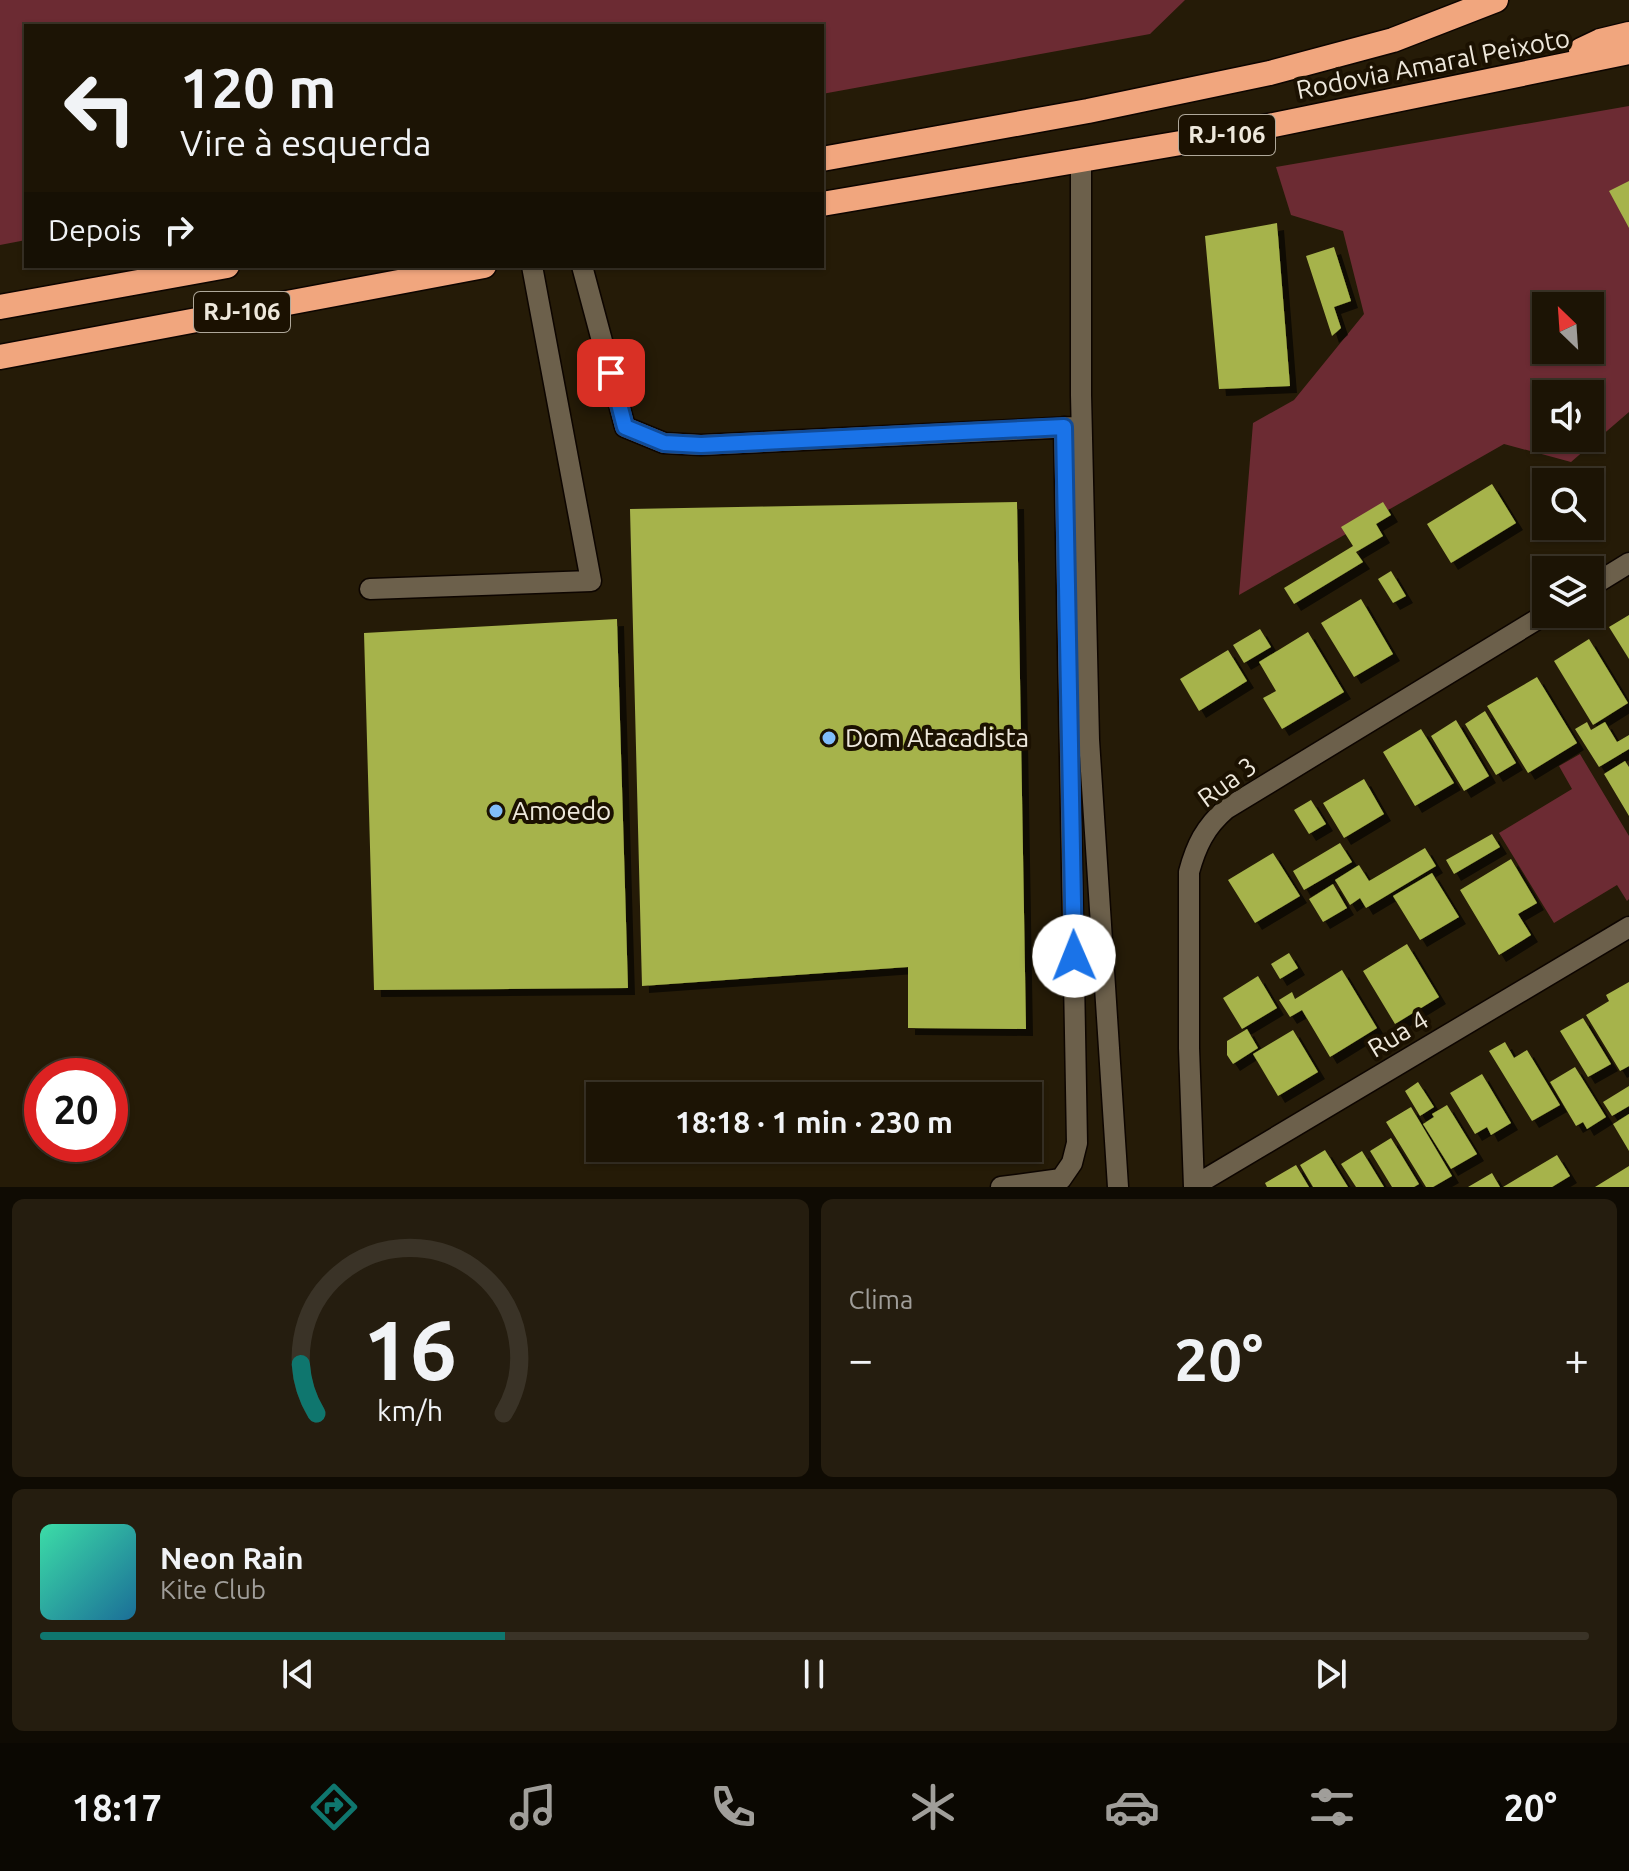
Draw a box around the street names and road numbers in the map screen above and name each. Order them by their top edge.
street label: Rodovia Amaral Peixoto [1294,23,1572,104]
road number: RJ-106 [1179,115,1275,155]
road number: RJ-106 [194,292,290,332]
street label: Rua 3 [1192,751,1262,812]
street label: Rua 4 [1362,1004,1433,1063]

